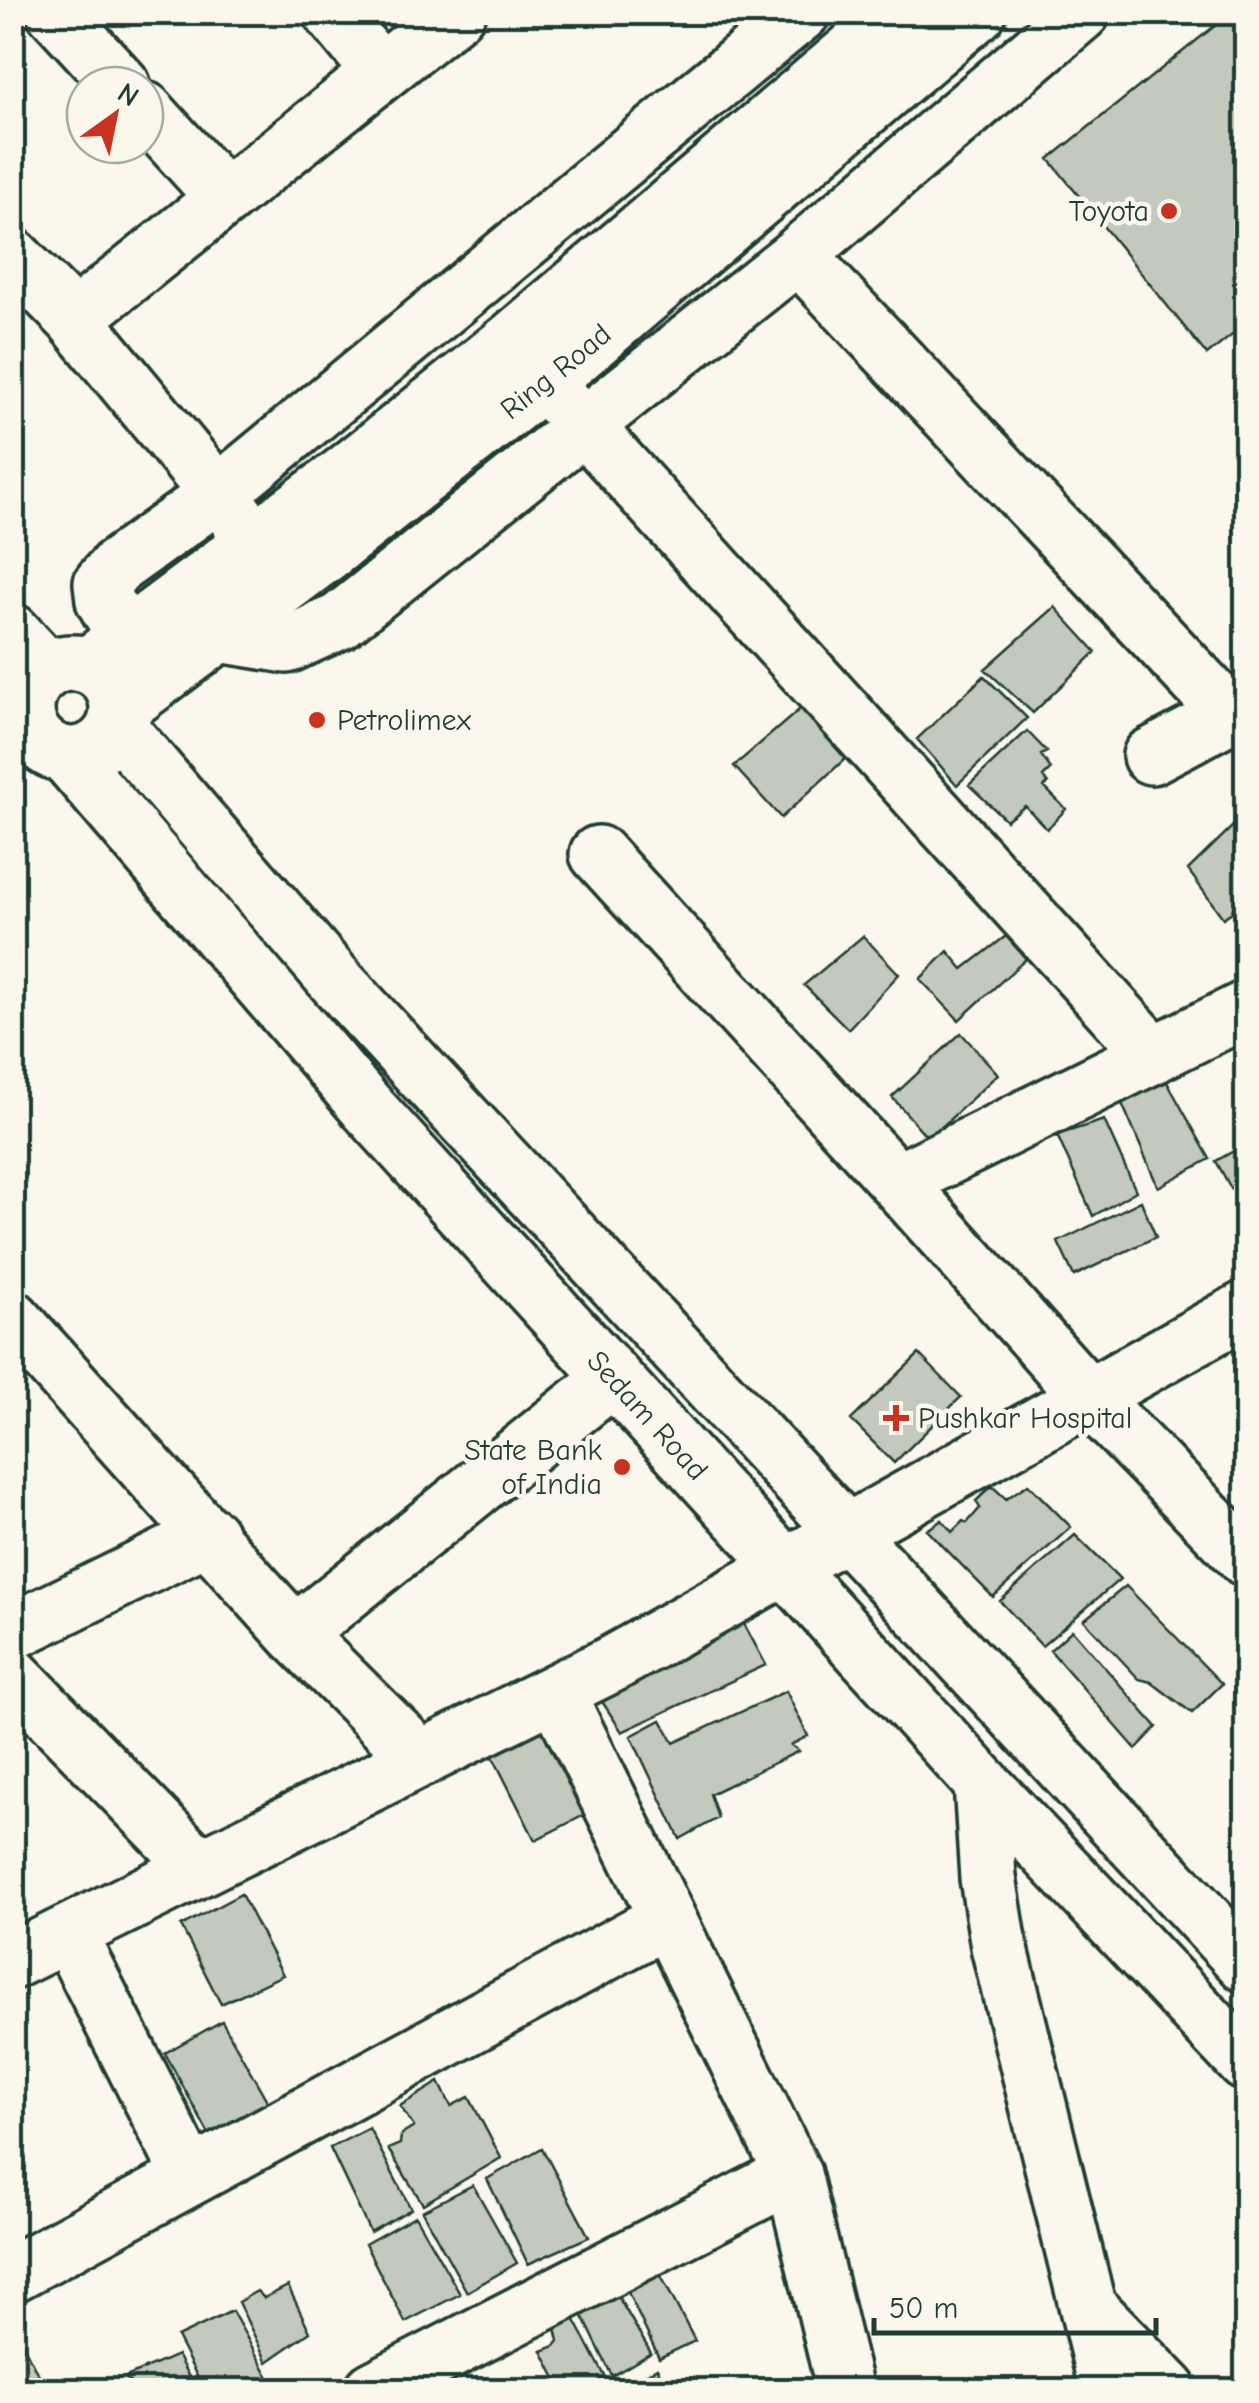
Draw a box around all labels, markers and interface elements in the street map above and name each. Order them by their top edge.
north arrow [65,65,165,165]
text: N [112,76,144,113]
place label: Toyota [1069,194,1149,229]
marker: Toyota [1158,200,1180,222]
street label: Ring Road [493,316,618,427]
place label: Petrolimex [337,703,472,738]
marker: Petrolimex [306,709,328,731]
street label: Sedam Road [580,1343,715,1487]
place label: Pushkar Hospital [918,1401,1132,1436]
marker: Pushkar Hospital [883,1405,909,1431]
place label: State Bank of India [464,1433,602,1502]
marker: State Bank of India [611,1456,633,1478]
scale bar [874,2273,1156,2335]
text: 50 m [889,2291,958,2326]

